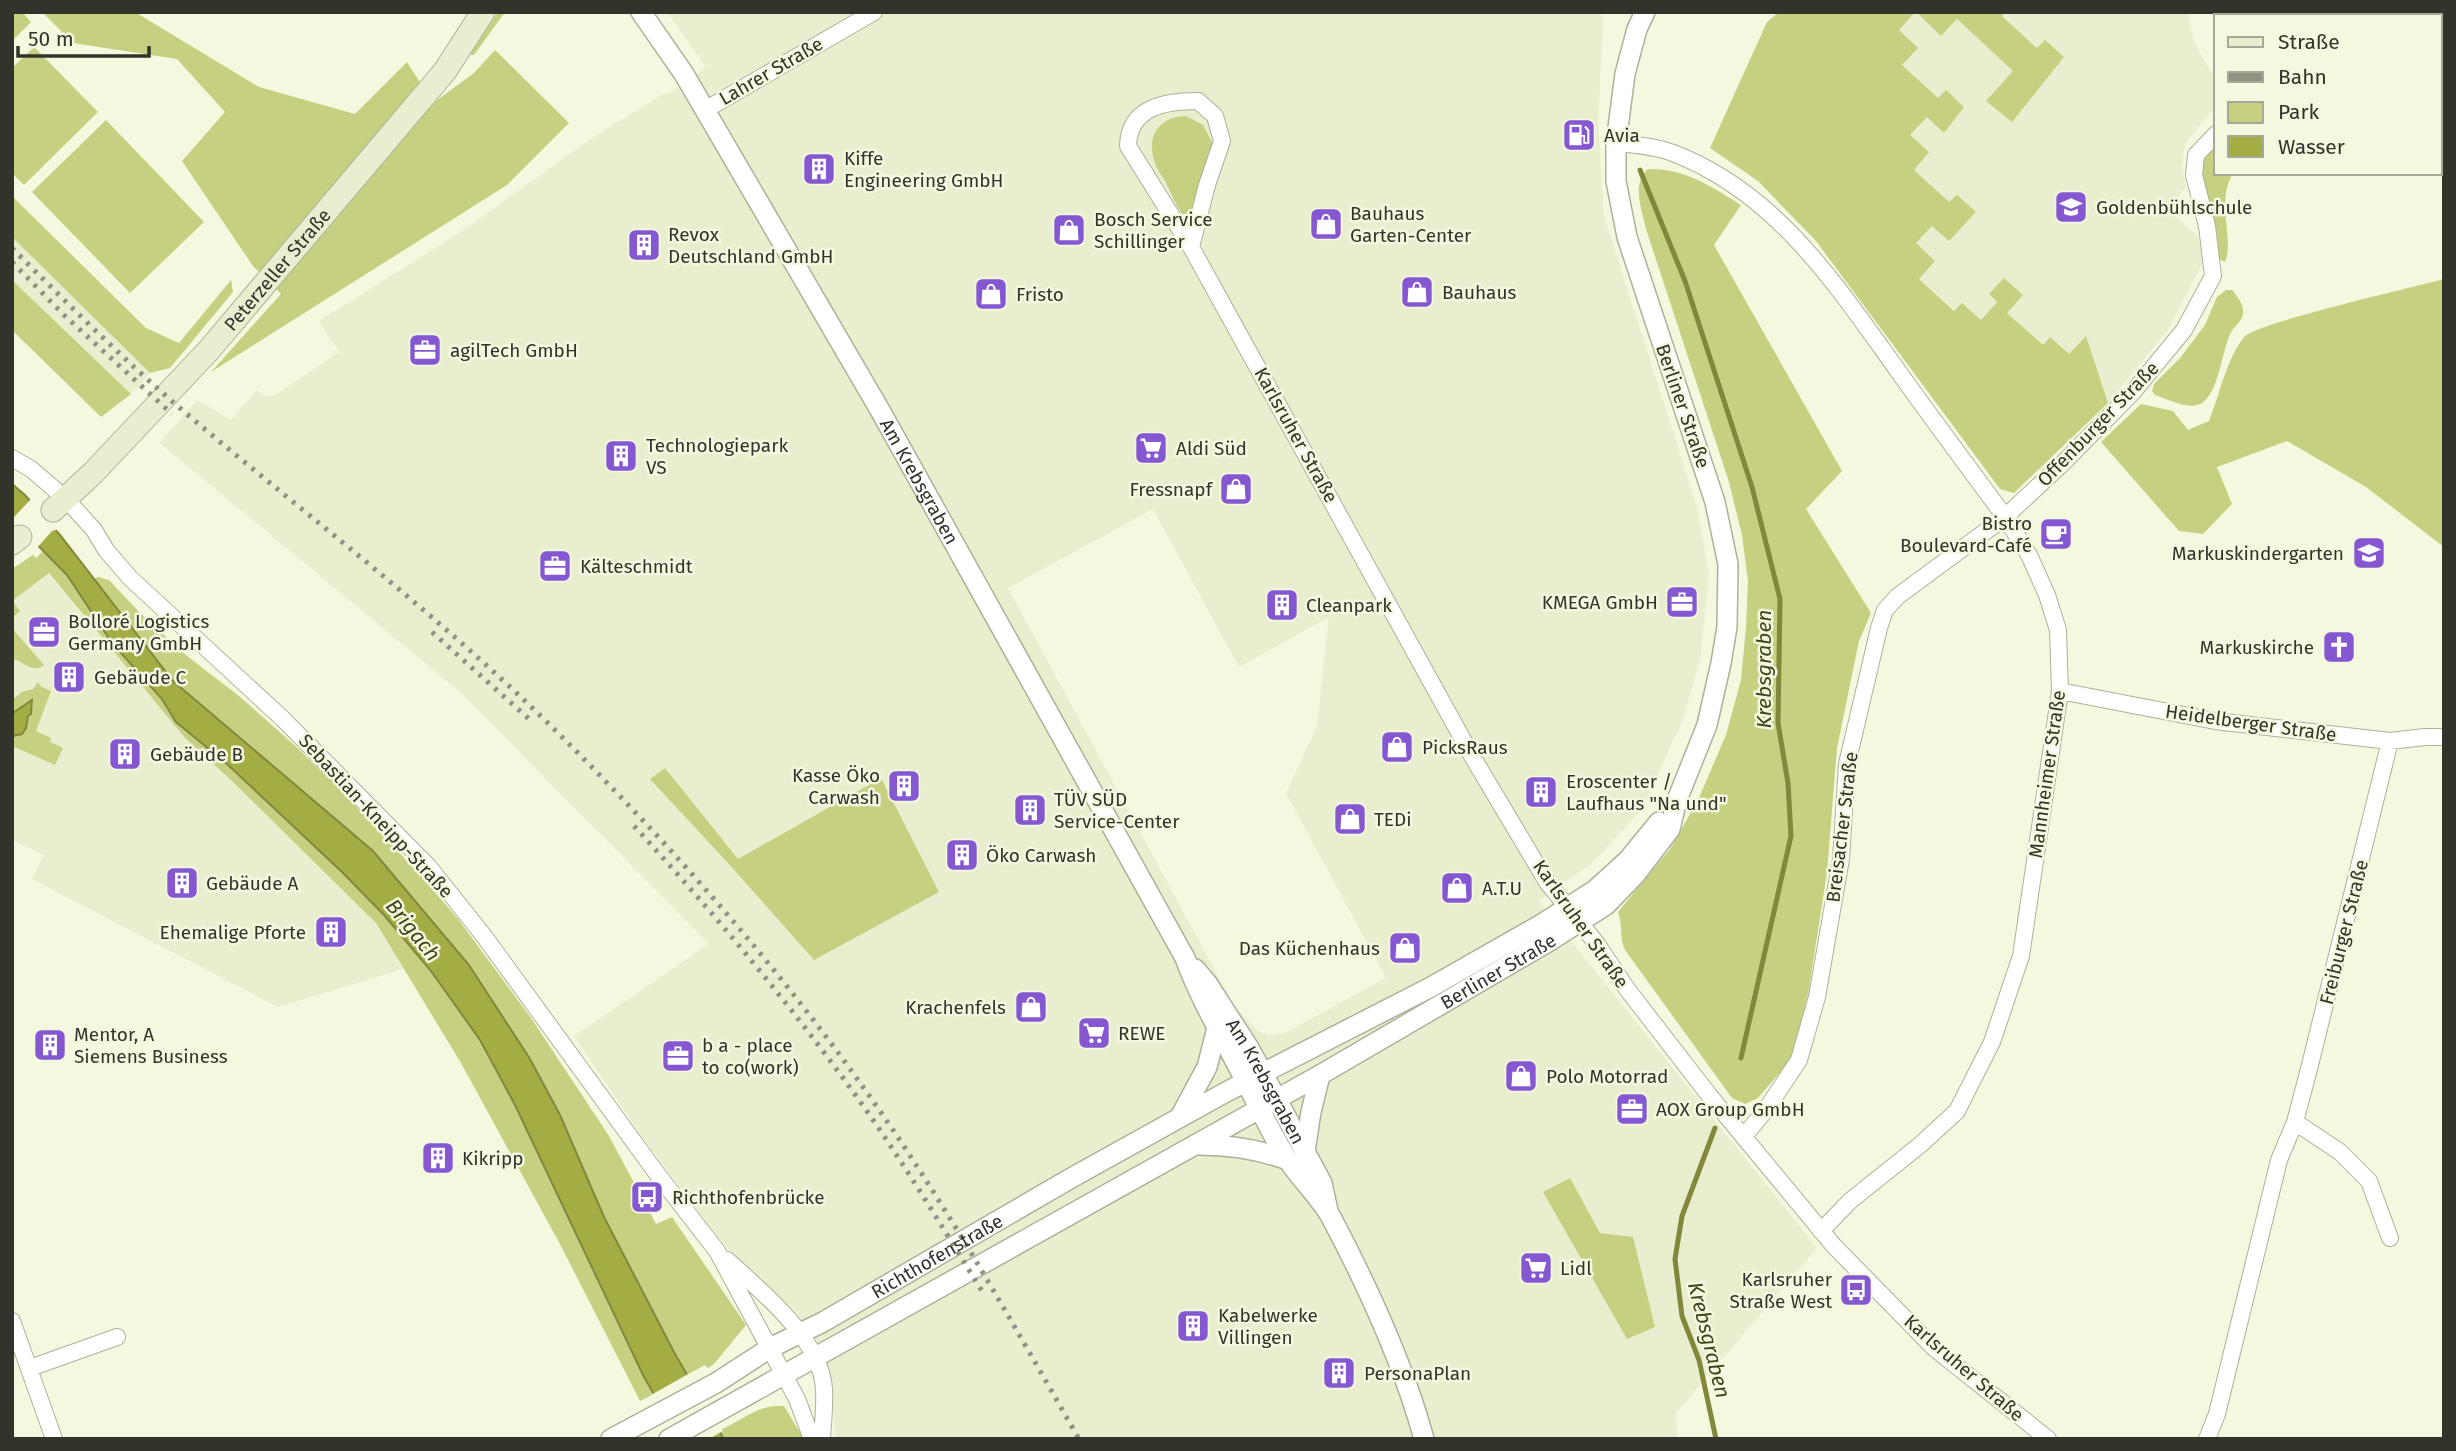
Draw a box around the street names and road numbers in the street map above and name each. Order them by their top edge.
street label: Lahrer Straße [715,32,827,110]
street label: Peterzeller Straße [219,204,335,335]
street label: Berliner Straße [1651,341,1715,471]
street label: Offenburger Straße [2033,357,2163,491]
street label: Karlsruher Straße [1249,363,1343,507]
street label: Am Krebsgraben [875,414,964,548]
street label: Mannheimer Straße [2024,689,2070,859]
street label: Heidelberger Straße [2164,700,2338,746]
street label: Sebastian-Kneipp-Straße [294,729,458,903]
street label: Breisacher Straße [1821,750,1863,904]
street label: Karlsruher Straße [1528,855,1634,993]
street label: Freiburger Straße [2315,857,2373,1007]
street label: Berliner Straße [1436,928,1560,1014]
street label: Am Krebsgraben [1221,1014,1310,1148]
street label: Richthofenstraße [867,1209,1007,1303]
street label: Karlsruher Straße [1899,1310,2029,1426]

